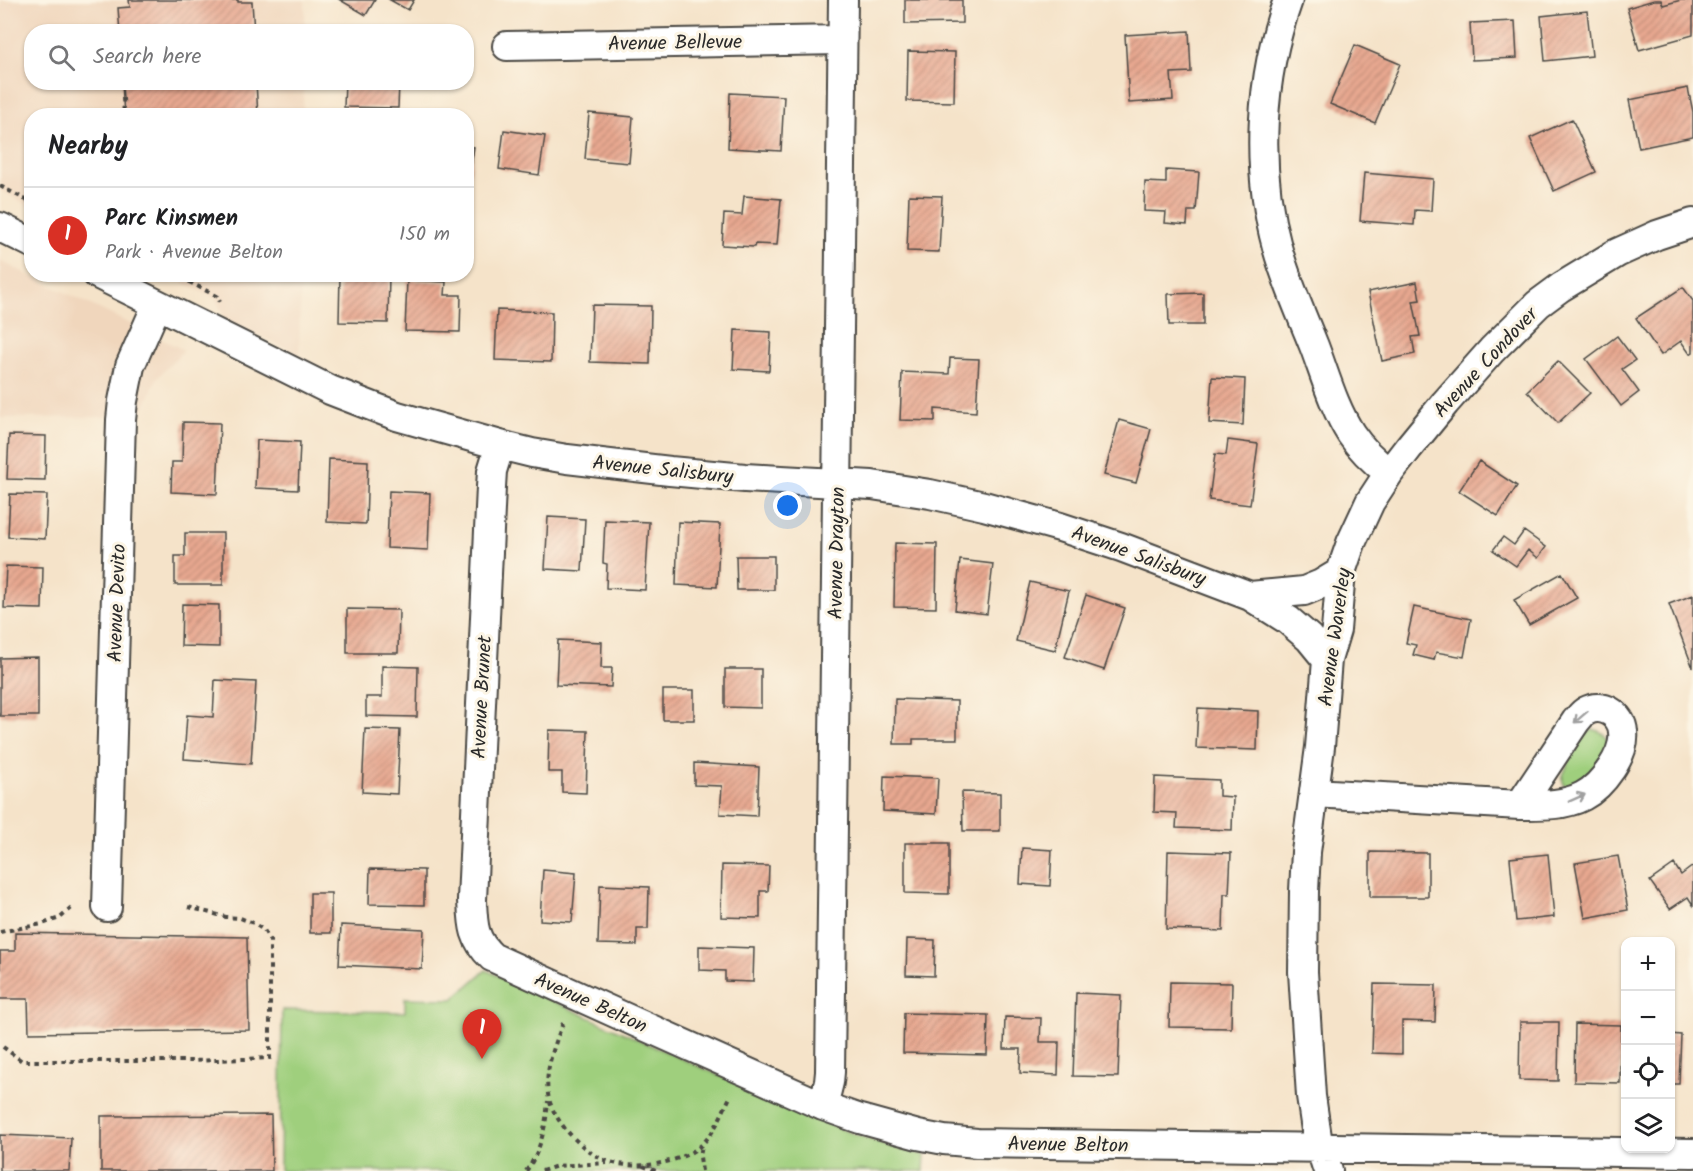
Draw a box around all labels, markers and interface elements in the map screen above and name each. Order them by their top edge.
search box [24,24,474,90]
street label: Avenue Bellevue [608,27,743,61]
text: Search here [93,40,201,75]
icon: search [45,41,78,74]
text: Nearby [48,126,128,168]
text: Parc Kinsmen [105,202,238,237]
text: 1 [64,219,71,251]
text: 150 m [399,219,450,251]
text: Park · Avenue Belton [105,237,283,269]
street label: Avenue Condover [1426,300,1547,426]
street label: Avenue Salisbury [591,448,735,494]
street label: Avenue Drayton [821,486,855,620]
your location [773,491,802,520]
street label: Avenue Salisbury [1066,518,1211,596]
street label: Avenue Devito [100,543,136,663]
street label: Avenue Waverley [1310,565,1362,708]
street label: Avenue Brunet [464,634,502,759]
one-way arrow [1574,710,1589,724]
one-way arrow [1568,792,1586,803]
map controls [1621,937,1675,1153]
button: + [1621,937,1675,991]
street label: Avenue Belton [528,965,652,1043]
button: − [1621,991,1675,1045]
pin: 1 [462,1010,502,1059]
button: locate [1621,1045,1675,1099]
button: layers [1621,1099,1675,1153]
street label: Avenue Belton [1007,1129,1129,1163]

